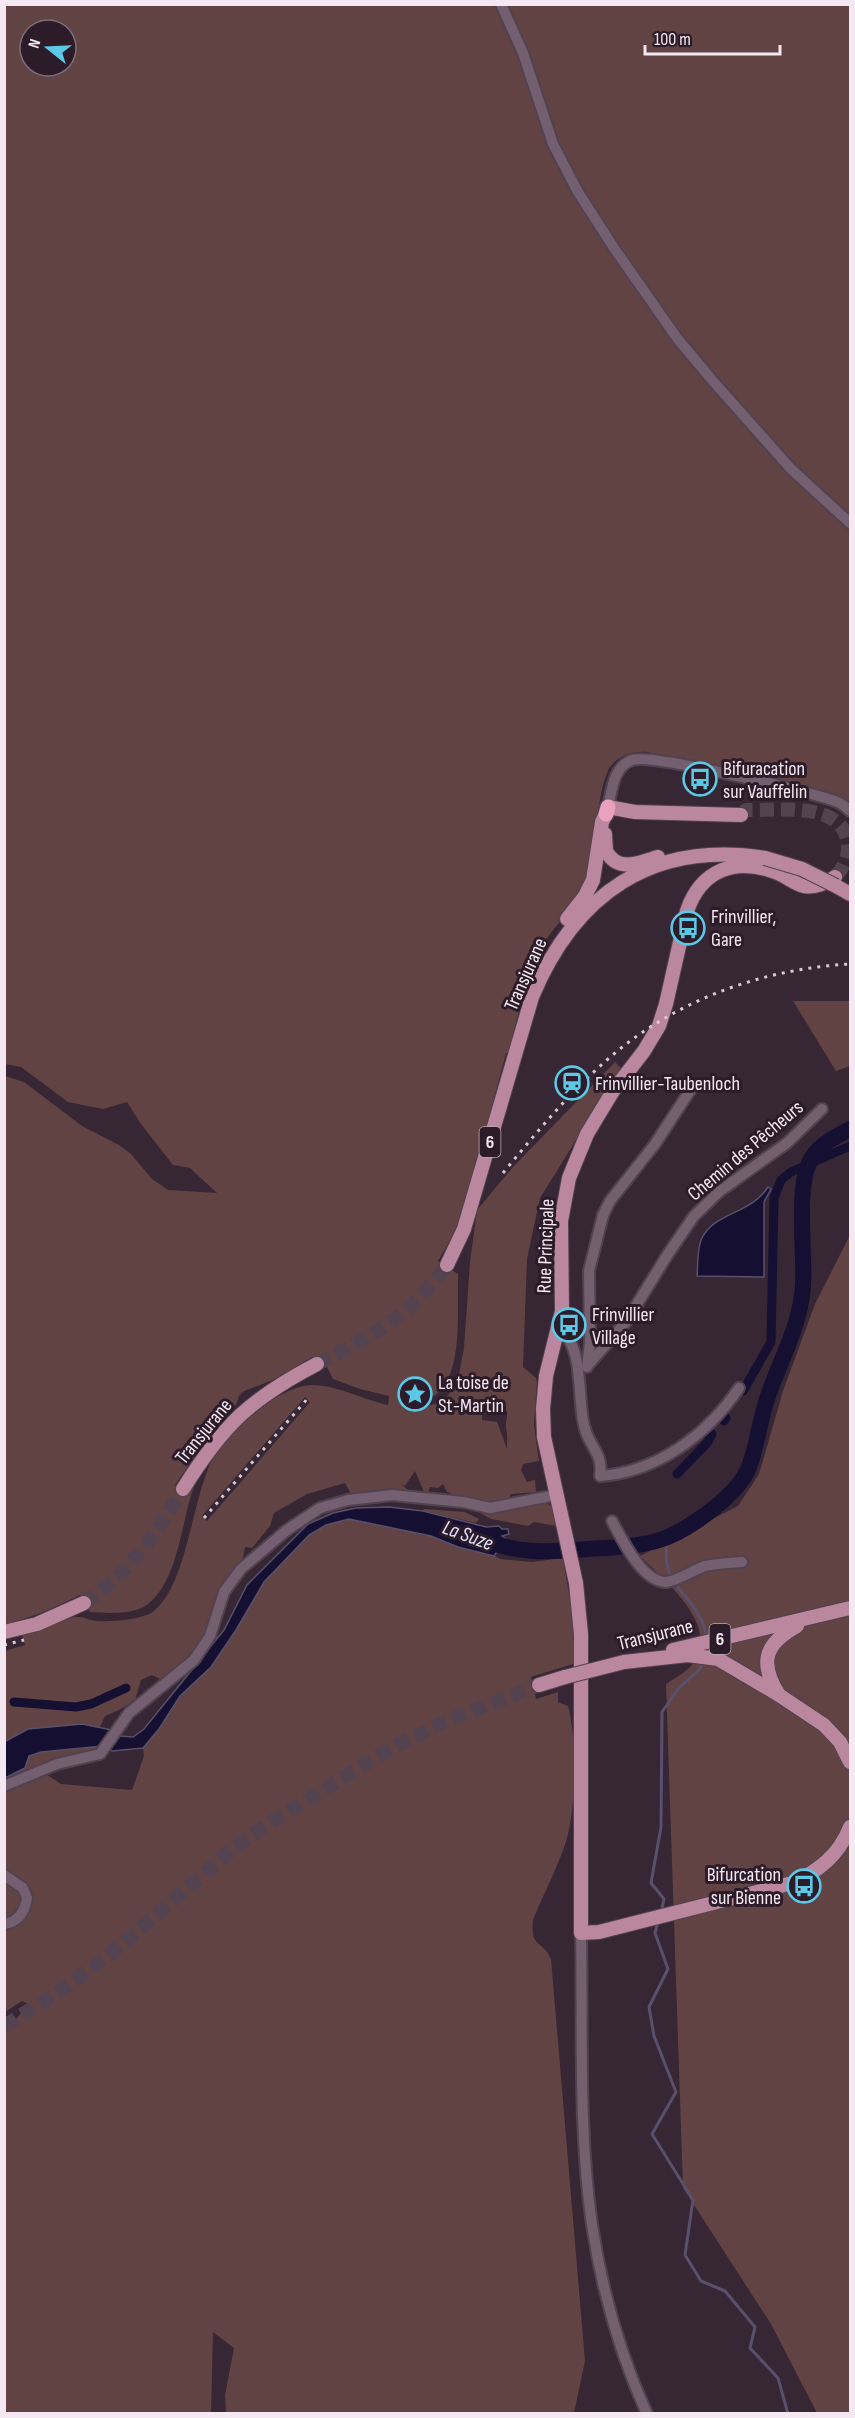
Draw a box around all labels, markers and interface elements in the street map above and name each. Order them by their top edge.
north arrow [18,18,78,78]
scale bar [645,18,780,56]
text: 100 m [654,29,691,50]
text: N [25,37,46,51]
place label: Bifuracation sur Vauffelin [723,757,807,804]
bus stop icon: Bifuracation sur Vauffelin [682,761,718,797]
place label: Frinvillier, Gare [711,905,777,952]
bus stop icon: Frinvillier, Gare [670,910,706,946]
street label: Transjurane [499,934,553,1015]
station icon: Frinvillier-Taubenloch [554,1065,590,1101]
place label: Frinvillier-Taubenloch [595,1072,740,1096]
street label: Chemin des Pêcheurs [683,1095,808,1206]
road number: 6 [480,1127,500,1157]
street label: Rue Principale [532,1198,560,1294]
place label: Frinvillier Village [592,1303,655,1350]
bus stop icon: Frinvillier Village [551,1307,587,1343]
place label: La toise de St-Martin [438,1371,509,1418]
place icon: La toise de St-Martin [397,1376,433,1412]
street label: Transjurane [170,1394,237,1469]
water label: La Suze [439,1515,496,1556]
street label: Transjurane [615,1614,696,1656]
road number: 6 [710,1624,730,1654]
place label: Bifurcation sur Bienne [707,1863,781,1910]
bus stop icon: Bifurcation sur Bienne [786,1868,822,1904]

